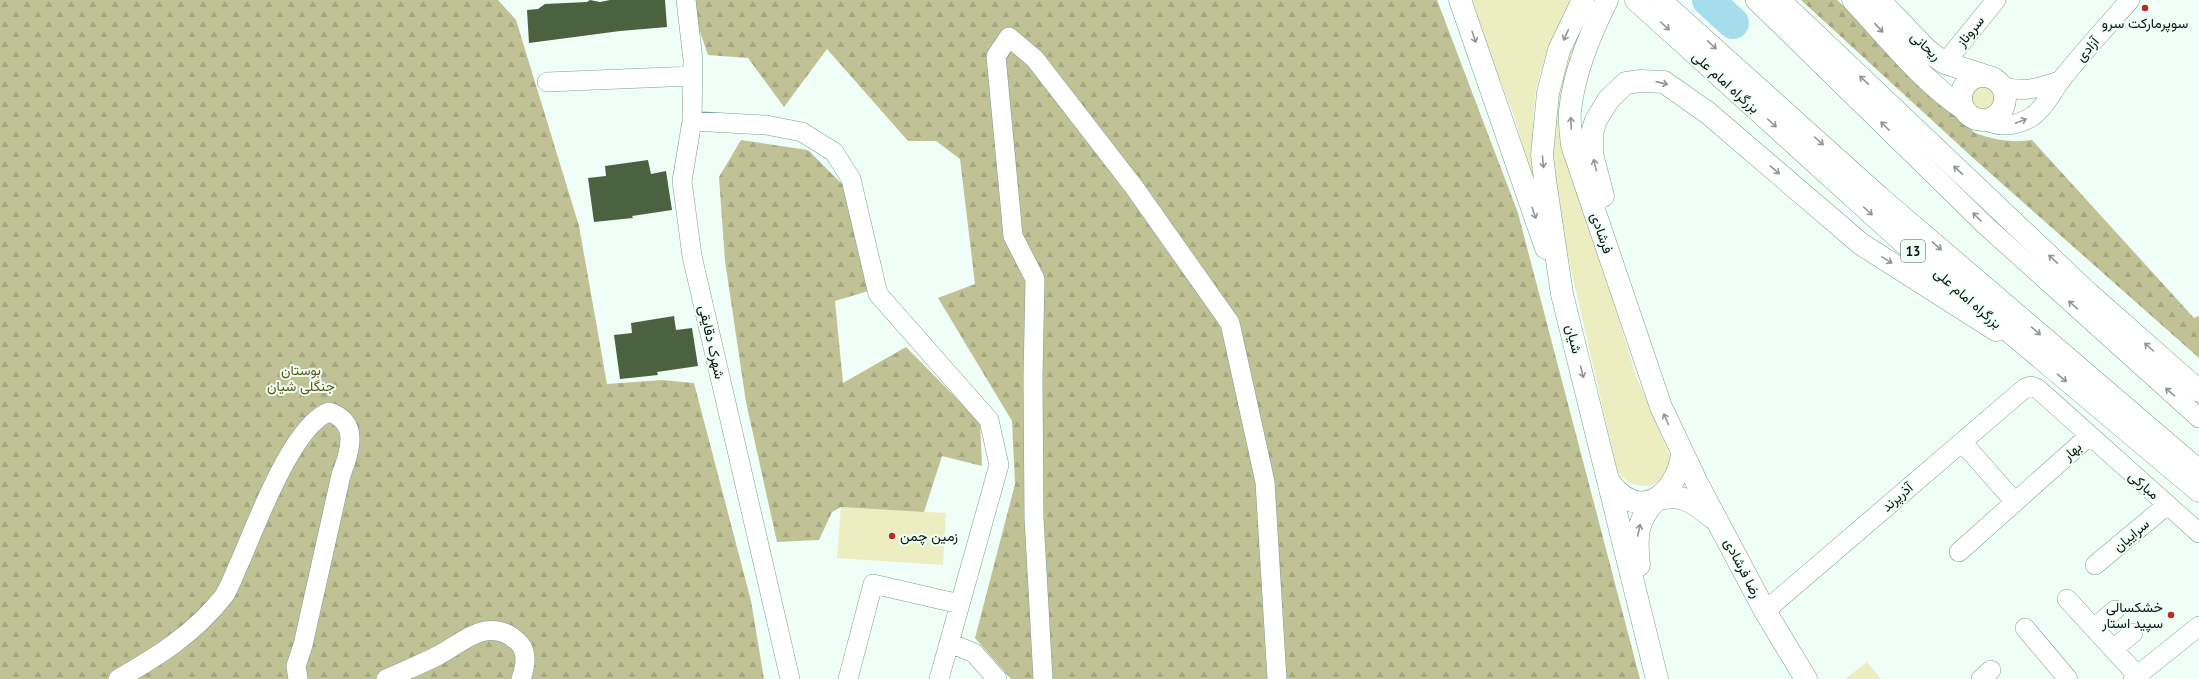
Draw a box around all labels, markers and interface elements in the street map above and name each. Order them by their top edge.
marker: سوپرمارکت سرو [2140,3,2150,13]
street label: سروناز [1951,12,1988,51]
place label: سوپرمارکت سرو [2102,14,2188,33]
one-way arrow [1660,22,1670,31]
one-way arrow [1875,23,1884,34]
street label: ریحانی [1907,27,1945,65]
one-way arrow [1562,29,1569,41]
one-way arrow [1470,30,1478,42]
street label: آزادی [2071,32,2104,65]
one-way arrow [1707,40,1717,50]
street label: بزرگراه امام علی [1689,47,1763,117]
one-way arrow [1859,75,1869,85]
one-way arrow [1655,79,1668,87]
one-way arrow [1567,117,1574,130]
one-way arrow [2014,117,2026,125]
one-way arrow [1767,118,1777,128]
one-way arrow [1880,121,1890,131]
one-way arrow [1814,137,1824,146]
one-way arrow [1539,155,1547,168]
one-way arrow [1590,159,1598,172]
one-way arrow [1770,165,1780,175]
one-way arrow [1953,165,1963,175]
one-way arrow [1530,206,1538,218]
one-way arrow [1863,206,1873,215]
street label: فرشادی [1587,210,1617,256]
one-way arrow [1972,212,1982,222]
road number: 13 [1901,240,1925,262]
one-way arrow [1932,242,1943,251]
one-way arrow [2048,254,2058,264]
one-way arrow [1881,256,1893,264]
street label: بزرگراه امام علی [1930,264,2006,332]
one-way arrow [2068,300,2078,309]
street label: شهرک دقایقی [695,303,729,381]
street label: شیان [1562,323,1586,355]
one-way arrow [2031,326,2041,335]
one-way arrow [2144,343,2154,352]
park label: بوستان جنگلی شیان [267,361,335,395]
one-way arrow [1579,365,1586,378]
one-way arrow [2056,373,2067,382]
one-way arrow [2165,388,2175,397]
one-way arrow [1662,413,1669,425]
street label: بهار [2058,438,2085,465]
street label: مبارکی [2125,467,2163,503]
street label: آذرپرند [1878,477,1918,516]
street label: سراییان [2109,515,2153,555]
one-way arrow [1635,524,1643,537]
place label: زمین چمن [900,527,958,546]
marker: زمین چمن [887,531,897,541]
street label: رضا فرشادی [1720,535,1766,601]
place label: خشکسالی سپید استار [2101,598,2163,633]
marker: خشکسالی سپید استار [2166,610,2176,620]

